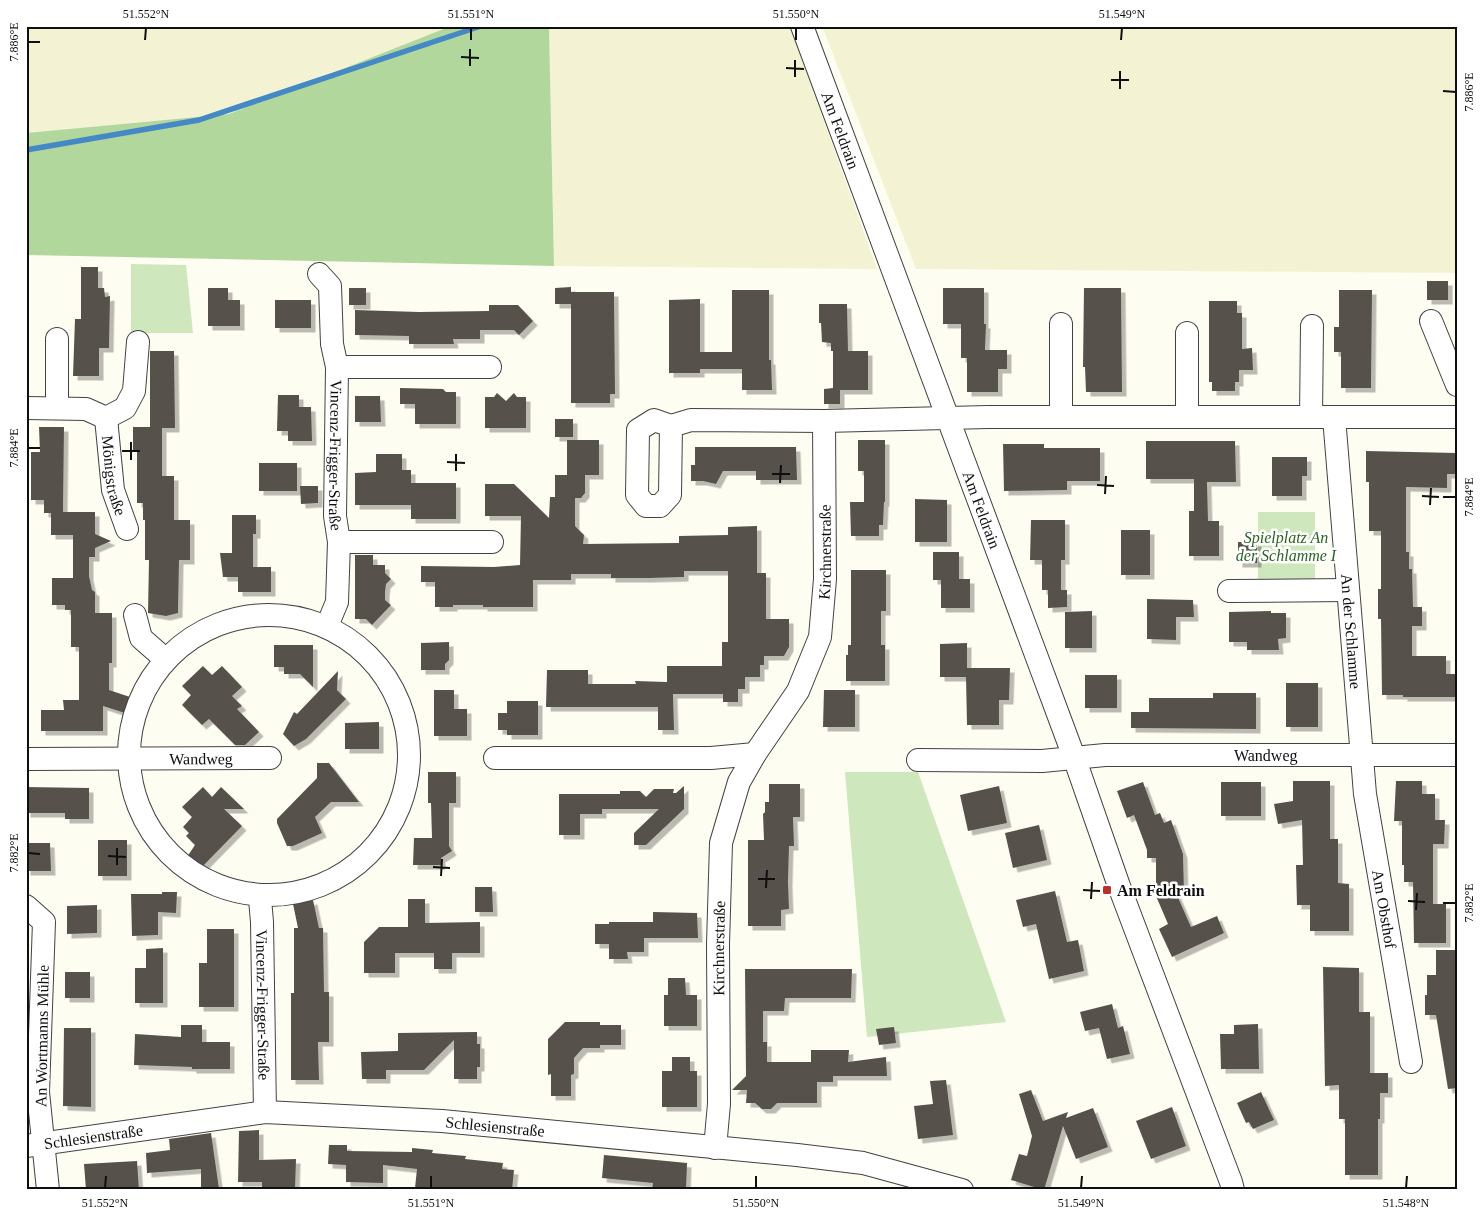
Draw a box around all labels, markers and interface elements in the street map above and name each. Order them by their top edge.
text: 51.552°N [123,7,170,21]
text: 51.551°N [448,7,495,21]
text: 51.550°N [773,7,820,21]
text: 51.549°N [1099,7,1146,21]
text: 7.886°E [7,22,21,62]
text: 7.886°E [1462,72,1476,112]
street label: Am Feldrain [819,89,863,171]
street label: Vincenz-Frigger-Straße [326,380,346,532]
text: 7.884°E [7,428,21,468]
street label: Mönigstraße [99,435,130,517]
street label: Am Feldrain [960,469,1004,551]
text: 7.884°E [1462,477,1476,517]
street label: Kirchnerstraße [815,504,834,600]
park label: Spielplatz An der Schlamme I [1236,529,1337,564]
street label: An der Schlamme [1338,573,1365,690]
street label: Wandweg [1234,747,1298,765]
street label: Wandweg [169,750,233,768]
text: 7.882°E [7,833,21,873]
street label: Am Obsthof [1370,868,1400,950]
place label: Am Feldrain [1117,882,1205,899]
text: 7.882°E [1462,883,1476,923]
marker: Am Feldrain [1101,884,1113,896]
street label: Kirchnerstraße [709,900,728,996]
street label: Vincenz-Frigger-Straße [254,929,273,1080]
street label: An Wortmanns Mühle [32,965,52,1107]
street label: Schlesienstraße [445,1113,546,1139]
street label: Schlesienstraße [43,1121,144,1152]
text: 51.552°N [82,1196,129,1210]
text: 51.551°N [408,1196,455,1210]
text: 51.550°N [733,1196,780,1210]
text: 51.549°N [1058,1196,1105,1210]
text: 51.548°N [1383,1196,1430,1210]

